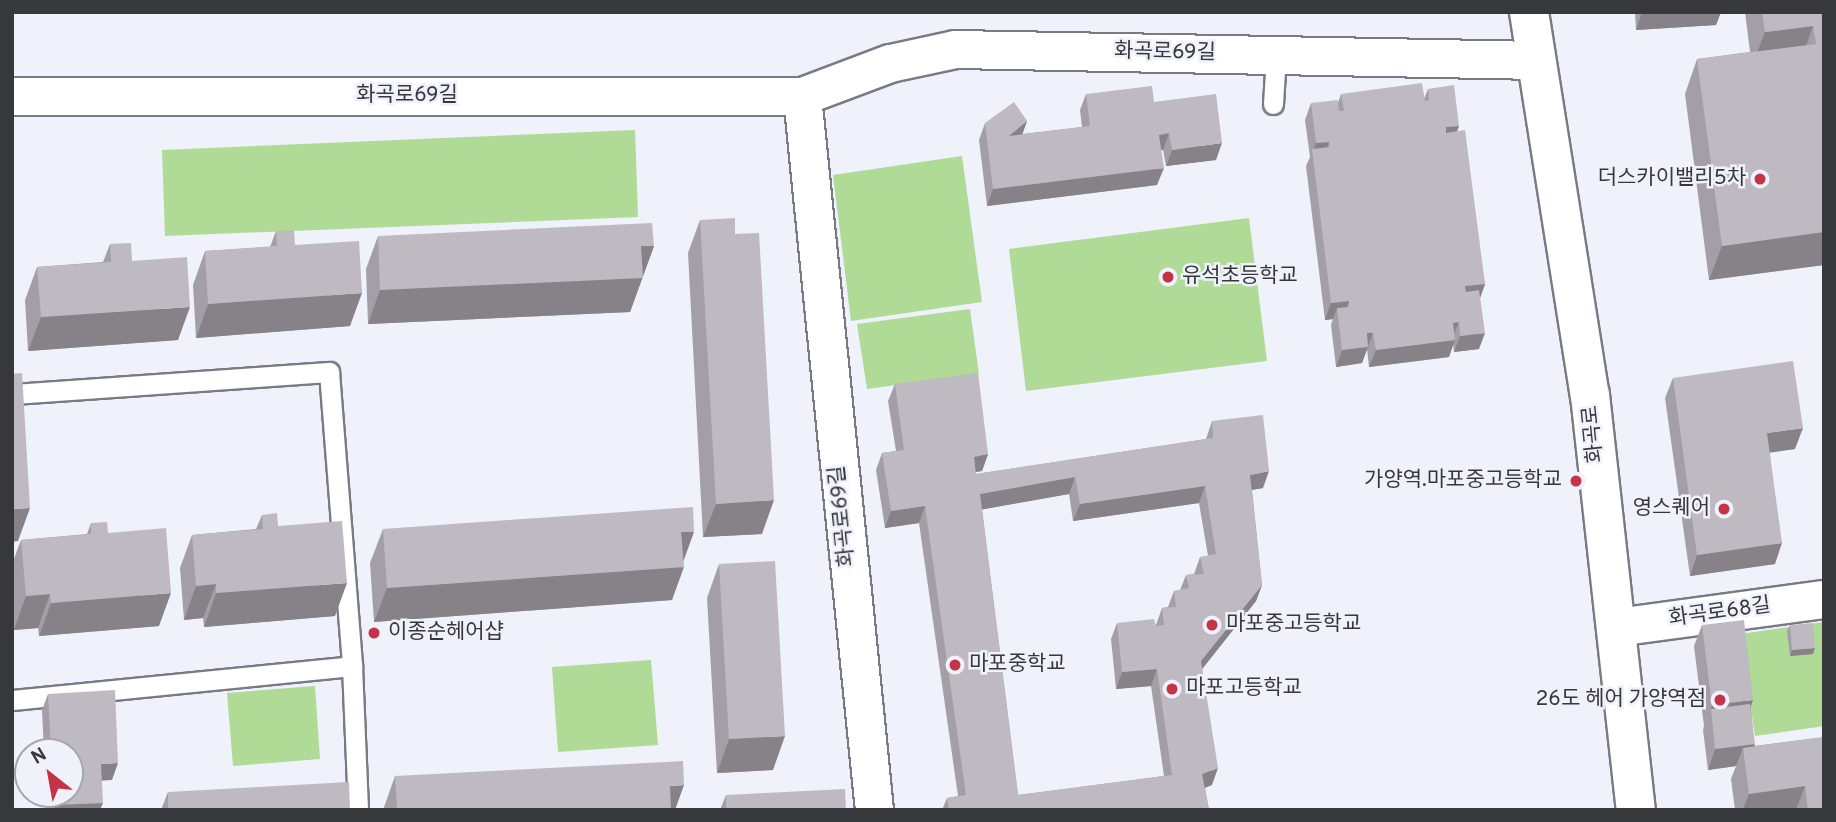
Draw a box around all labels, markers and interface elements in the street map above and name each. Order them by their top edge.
street label: 화곡로69길 [1114,40,1216,66]
street label: 화곡로69길 [356,83,458,109]
place label: 더스카이밸리5차 [1598,166,1746,192]
marker: 더스카이밸리5차 [1752,171,1768,187]
place label: 유석초등학교 [1182,264,1298,290]
marker: 유석초등학교 [1160,269,1176,285]
street label: 화곡로 [1578,404,1610,464]
street label: 화곡로69길 [825,464,861,568]
place label: 가양역.마포중고등학교 [1364,468,1562,494]
marker: 가양역.마포중고등학교 [1568,473,1584,489]
place label: 영스퀘어 [1633,496,1710,522]
marker: 영스퀘어 [1716,501,1732,517]
street label: 화곡로68길 [1667,593,1773,633]
place label: 마포중고등학교 [1226,612,1361,638]
marker: 마포중고등학교 [1204,617,1220,633]
place label: 이종순헤어샵 [388,620,504,646]
marker: 이종순헤어샵 [366,625,382,641]
place label: 마포중학교 [969,652,1066,678]
marker: 마포중학교 [947,657,963,673]
place label: 마포고등학교 [1186,676,1302,702]
marker: 마포고등학교 [1164,681,1180,697]
place label: 26도 헤어 가양역점 [1536,687,1706,713]
marker: 26도 헤어 가양역점 [1712,692,1728,708]
north arrow [14,738,84,808]
text: N [27,743,51,771]

